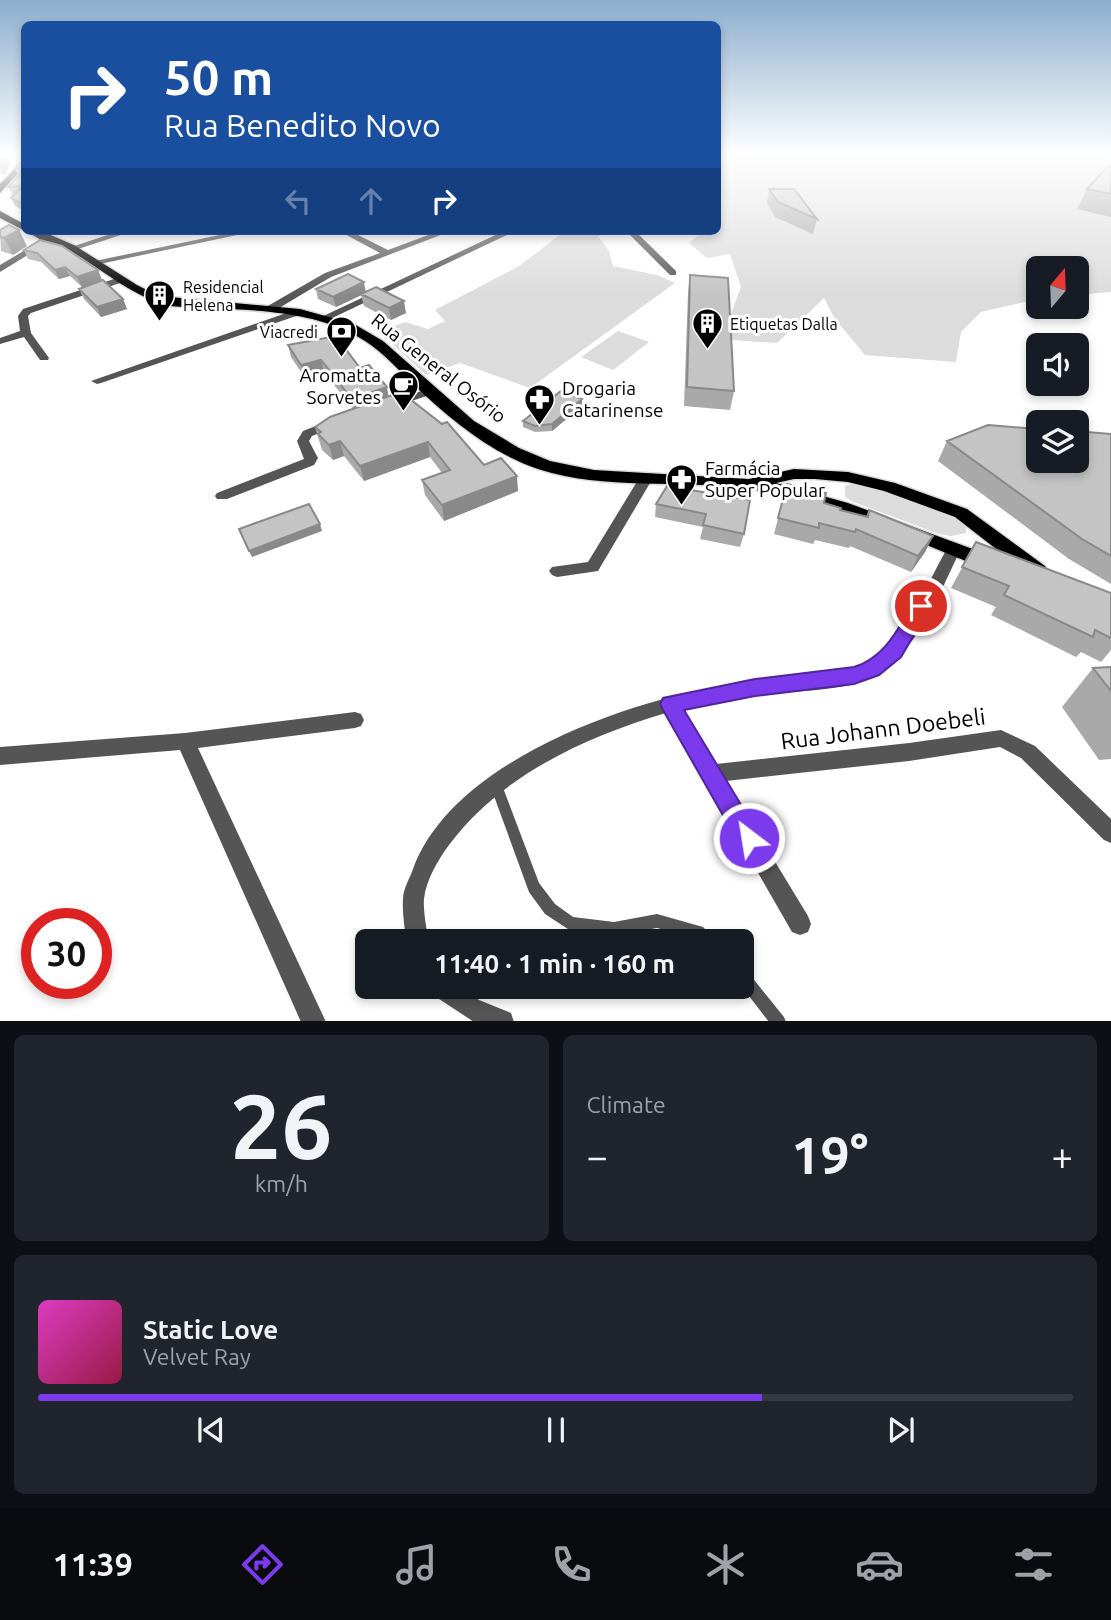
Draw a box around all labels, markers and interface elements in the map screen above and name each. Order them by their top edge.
icon: right [49,49,140,140]
text: 50 m [164,49,273,104]
text: Rua Benedito Novo [164,107,441,143]
icon: left [279,182,317,220]
icon: ahead [352,182,390,220]
icon: right [425,182,463,220]
north arrow [1026,256,1088,318]
map controls [1026,256,1089,473]
place label: Residencial Helena [183,278,264,314]
building icon: Residencial Helena [143,279,177,323]
building icon: Etiquetas Dalla [690,307,724,351]
street label: Rua General Osório [367,309,511,427]
bank icon: Viacredi [324,315,358,359]
place label: Etiquetas Dalla [730,315,838,333]
place label: Viacredi [260,323,318,341]
button: sound [1026,333,1089,396]
place label: Aromatta Sorvetes [300,364,381,408]
cafe icon: Aromatta Sorvetes [387,369,421,413]
place label: Drogaria Catarinense [562,377,663,421]
pharmacy icon: Drogaria Catarinense [522,382,556,426]
button: layers [1026,410,1089,473]
place label: Farmácia Super Popular [705,457,825,501]
pharmacy icon: Farmácia Super Popular [665,462,699,506]
pin [891,576,951,636]
icon: arrive [902,587,940,625]
street label: Rua Johann Doebeli [779,704,987,753]
position arrow [712,801,786,875]
speed limit sign: 30 [21,908,112,999]
text: 11:40 · 1 min · 160 m [434,949,675,978]
text: 26 [230,1074,333,1176]
text: Climate [587,1092,666,1117]
text: 19° [791,1126,868,1184]
text: − [587,1135,608,1177]
text: + [1052,1135,1073,1177]
text: km/h [255,1171,308,1196]
text: Static Love [143,1315,278,1344]
text: Velvet Ray [143,1344,251,1369]
icon: previous [192,1411,230,1449]
icon: pause [537,1411,575,1449]
icon: next [882,1411,920,1449]
icon: directions [238,1540,287,1589]
icon: music [392,1540,441,1589]
icon: phone [547,1540,596,1589]
icon: climate [701,1540,750,1589]
icon: car [855,1540,904,1589]
icon: filters [1009,1540,1058,1589]
text: 11:39 [53,1546,133,1582]

